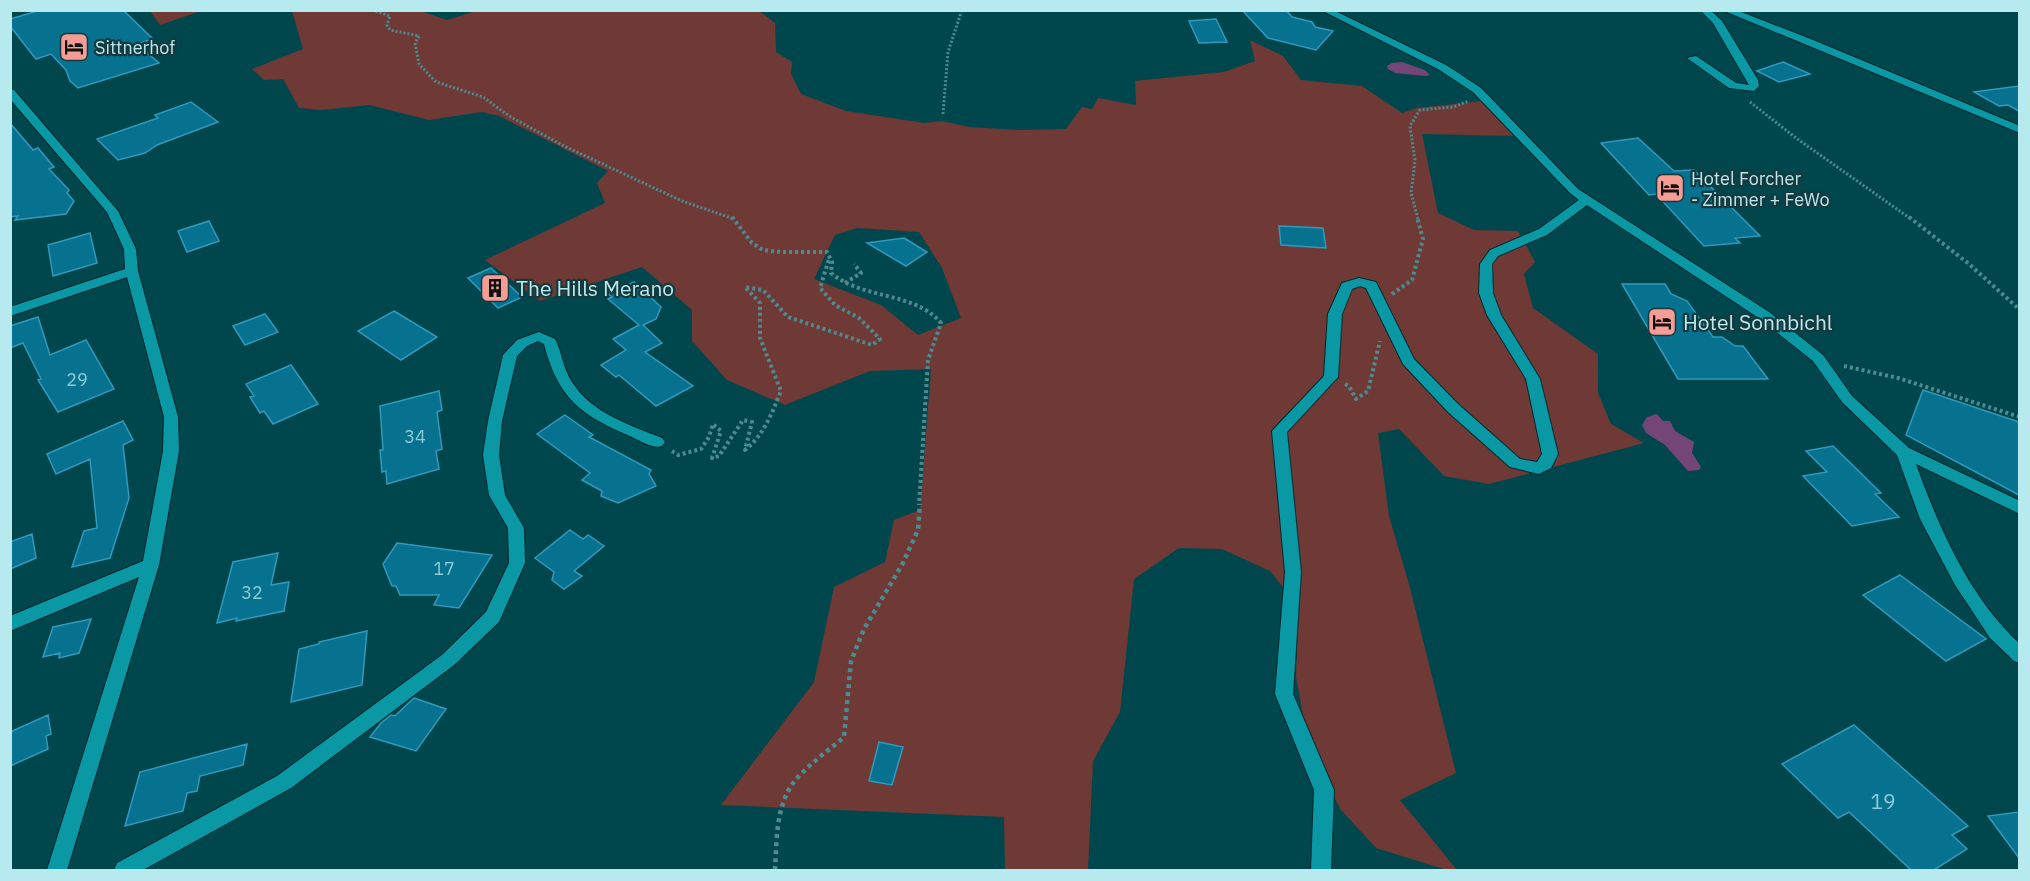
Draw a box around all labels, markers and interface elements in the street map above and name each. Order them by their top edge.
hotel icon: Sittnerhof [58,31,90,63]
place label: Sittnerhof [95,36,175,59]
place label: Hotel Forcher - Zimmer + FeWo [1691,167,1830,211]
hotel icon: Hotel Forcher - Zimmer + FeWo [1654,172,1686,204]
building icon: The Hills Merano [479,272,511,304]
place label: The Hills Merano [516,274,674,302]
hotel icon: Hotel Sonnbichl [1646,306,1678,338]
place label: Hotel Sonnbichl [1683,308,1833,336]
house number: 29 [66,368,88,391]
house number: 34 [404,425,426,448]
house number: 17 [433,557,455,580]
house number: 32 [241,581,263,604]
house number: 19 [1870,787,1896,815]

